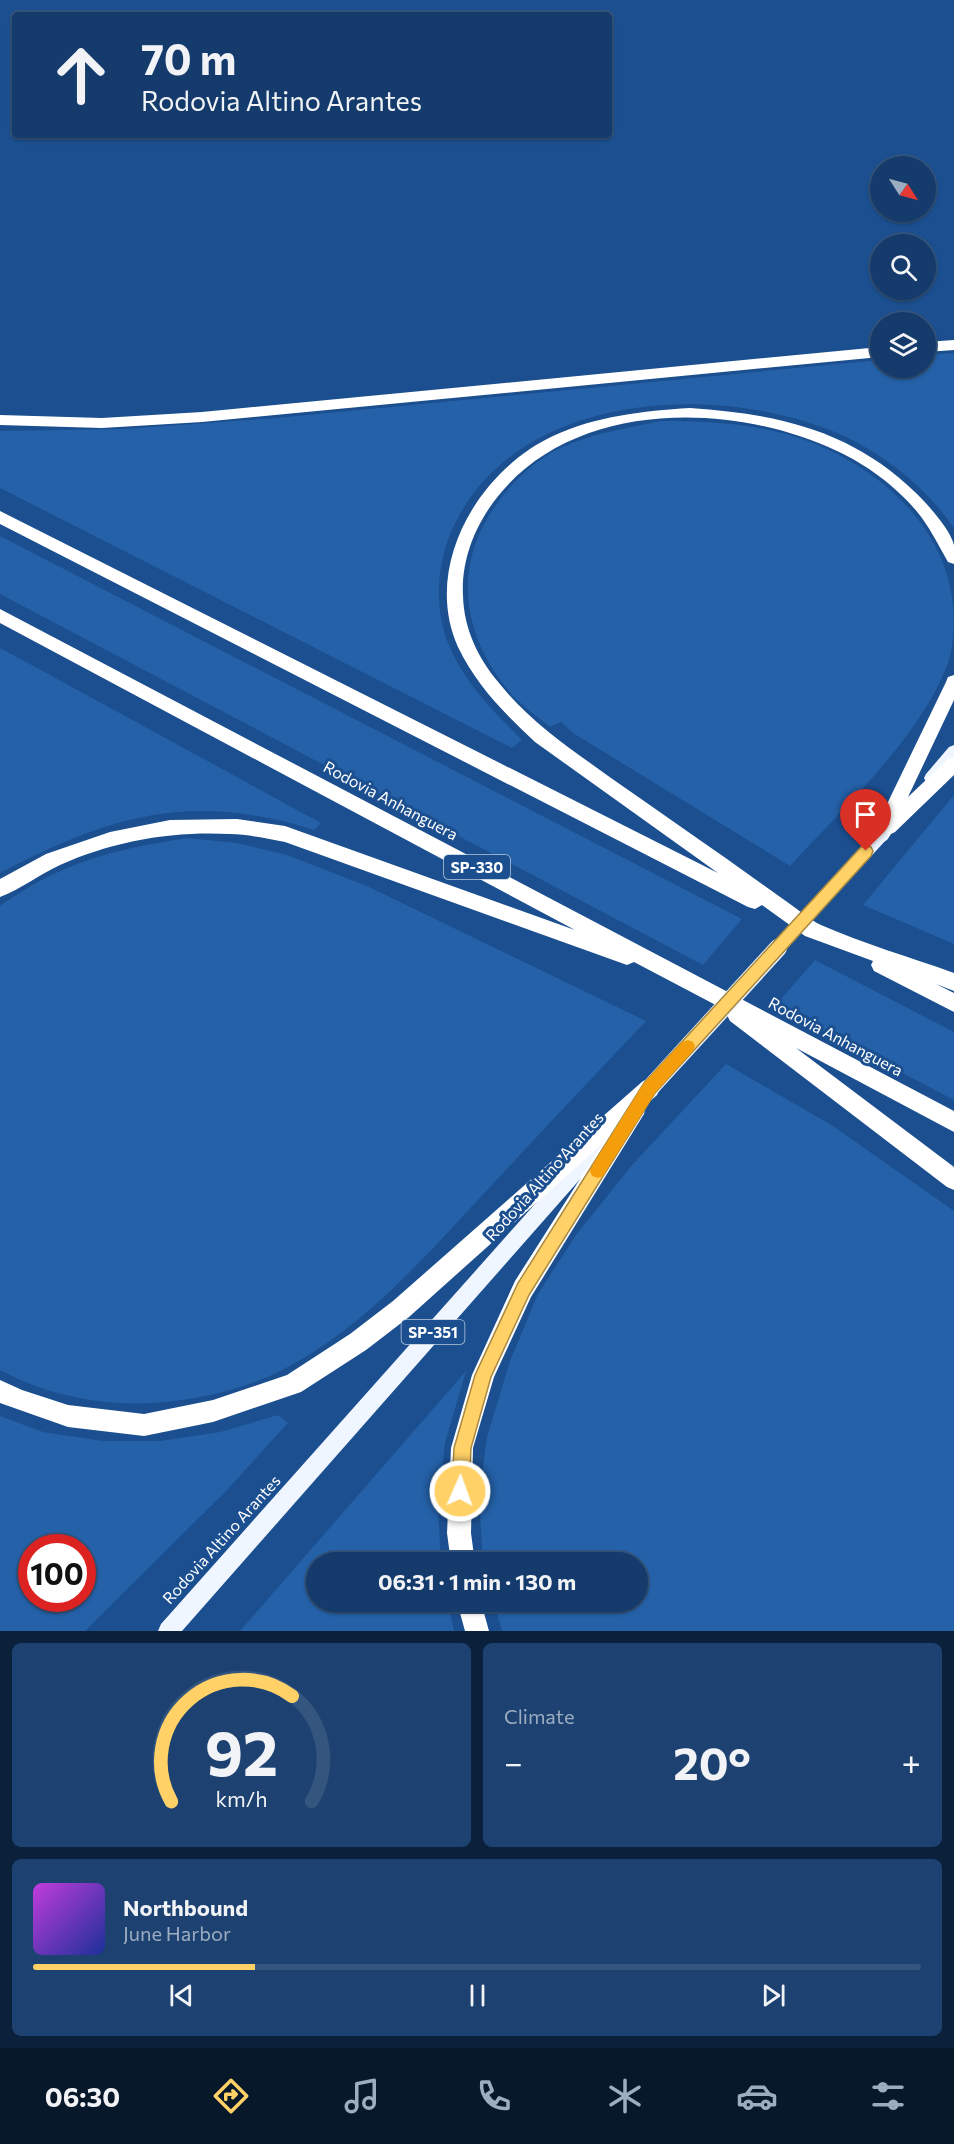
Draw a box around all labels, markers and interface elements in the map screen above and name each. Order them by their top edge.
text: 70 m [141,32,236,84]
icon: ahead [42,36,120,114]
text: Rodovia Altino Arantes [141,84,422,117]
north arrow [870,156,936,222]
map controls [870,156,936,378]
button: search [870,234,936,300]
button: layers [870,312,936,378]
street label: Rodovia Anhanguera [320,756,462,844]
pin [840,789,891,851]
icon: arrive [849,798,882,831]
road number: SP-330 [444,855,510,879]
street label: Rodovia Anhanguera [765,992,907,1080]
street label: Rodovia Altino Arantes [481,1108,607,1244]
road number: SP-351 [402,1320,464,1344]
position arrow [428,1459,492,1523]
street label: Rodovia Altino Arantes [158,1471,284,1607]
speed limit sign: 100 [18,1534,96,1612]
text: 06:31 · 1 min · 130 m [378,1568,576,1595]
text: Climate [504,1704,574,1728]
text: 92 [205,1713,278,1789]
text: 20° [673,1734,751,1789]
text: − [504,1741,523,1782]
text: + [902,1741,921,1782]
text: km/h [215,1785,268,1811]
text: Northbound [123,1894,248,1921]
text: June Harbor [123,1921,231,1945]
icon: previous [165,1979,198,2012]
icon: pause [461,1979,494,2012]
icon: next [757,1979,790,2012]
icon: directions [210,2075,252,2117]
icon: music [341,2075,383,2117]
icon: phone [473,2075,515,2117]
icon: climate [604,2075,646,2117]
icon: car [736,2075,778,2117]
icon: filters [867,2075,909,2117]
text: 06:30 [45,2080,120,2113]

